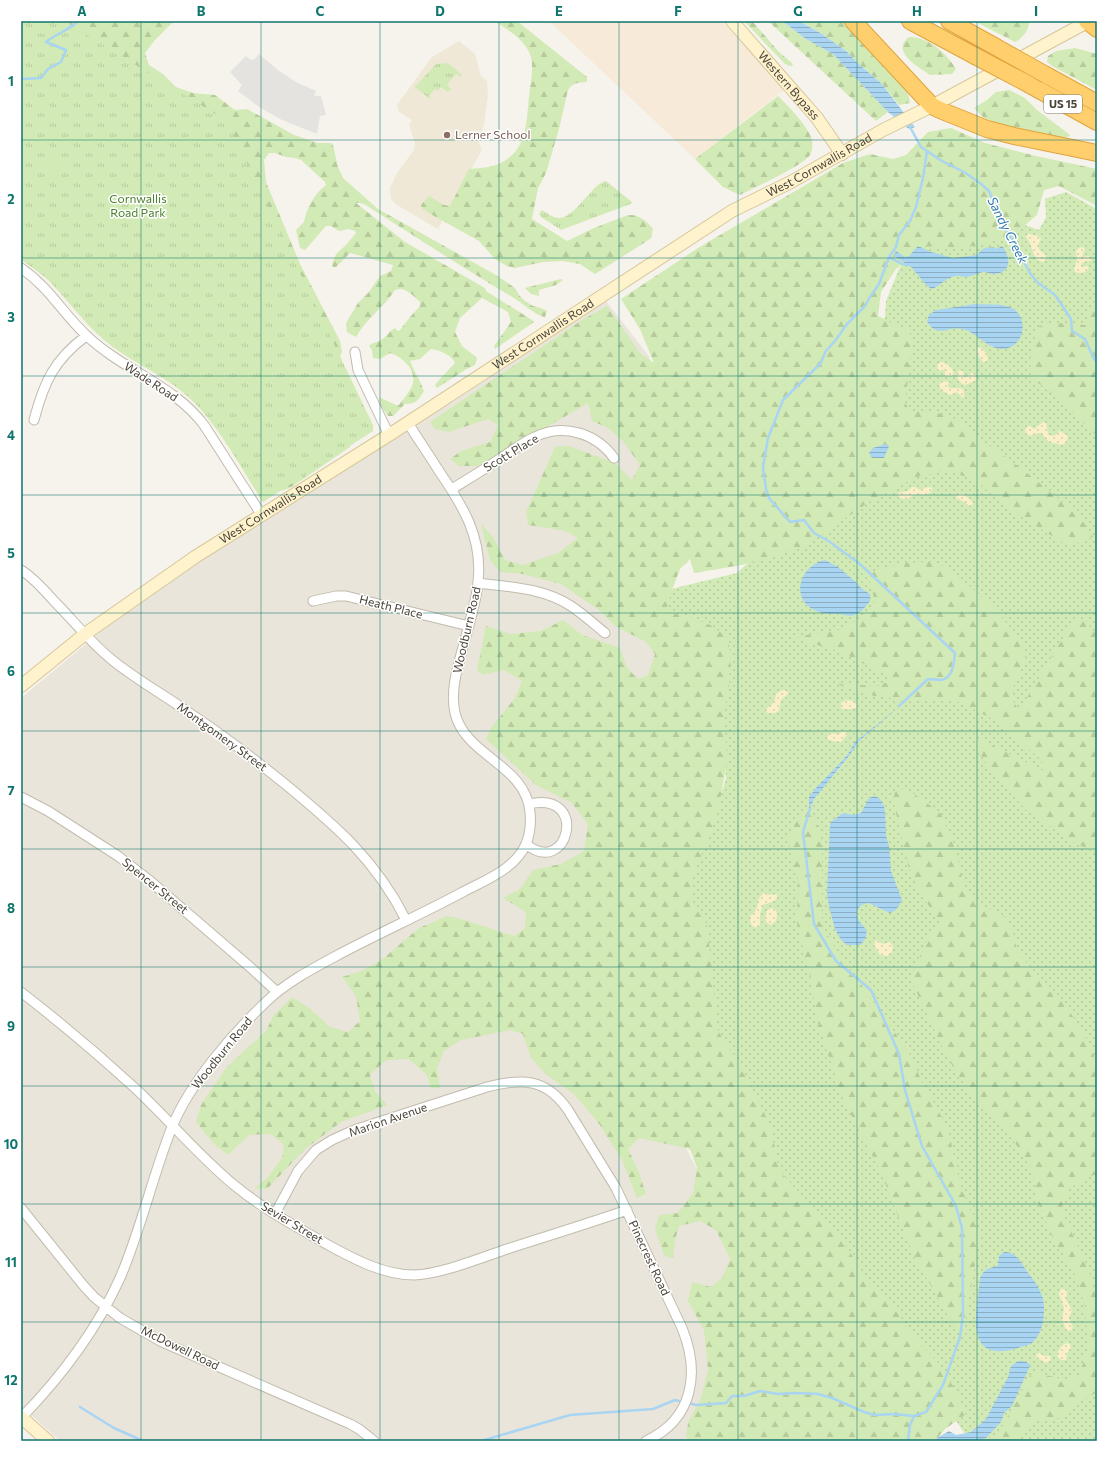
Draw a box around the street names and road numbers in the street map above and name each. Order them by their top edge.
street label: Western Bypass [756,48,823,122]
road number: US 15 [1044,95,1082,113]
street label: West Cornwallis Road [764,130,874,199]
street label: West Cornwallis Road [489,295,596,372]
street label: Wade Road [122,359,181,404]
street label: Scott Place [481,430,540,474]
street label: West Cornwallis Road [216,471,324,546]
street label: Woodburn Road [449,585,483,674]
street label: Heath Place [358,591,424,621]
street label: Montgomery Street [175,699,270,774]
street label: Spencer Street [120,854,191,916]
street label: Woodburn Road [188,1014,255,1091]
street label: Marion Avenue [347,1099,429,1139]
street label: Sevier Street [259,1198,326,1246]
street label: Pinecrest Road [626,1218,673,1297]
street label: McDowell Road [139,1322,222,1372]

